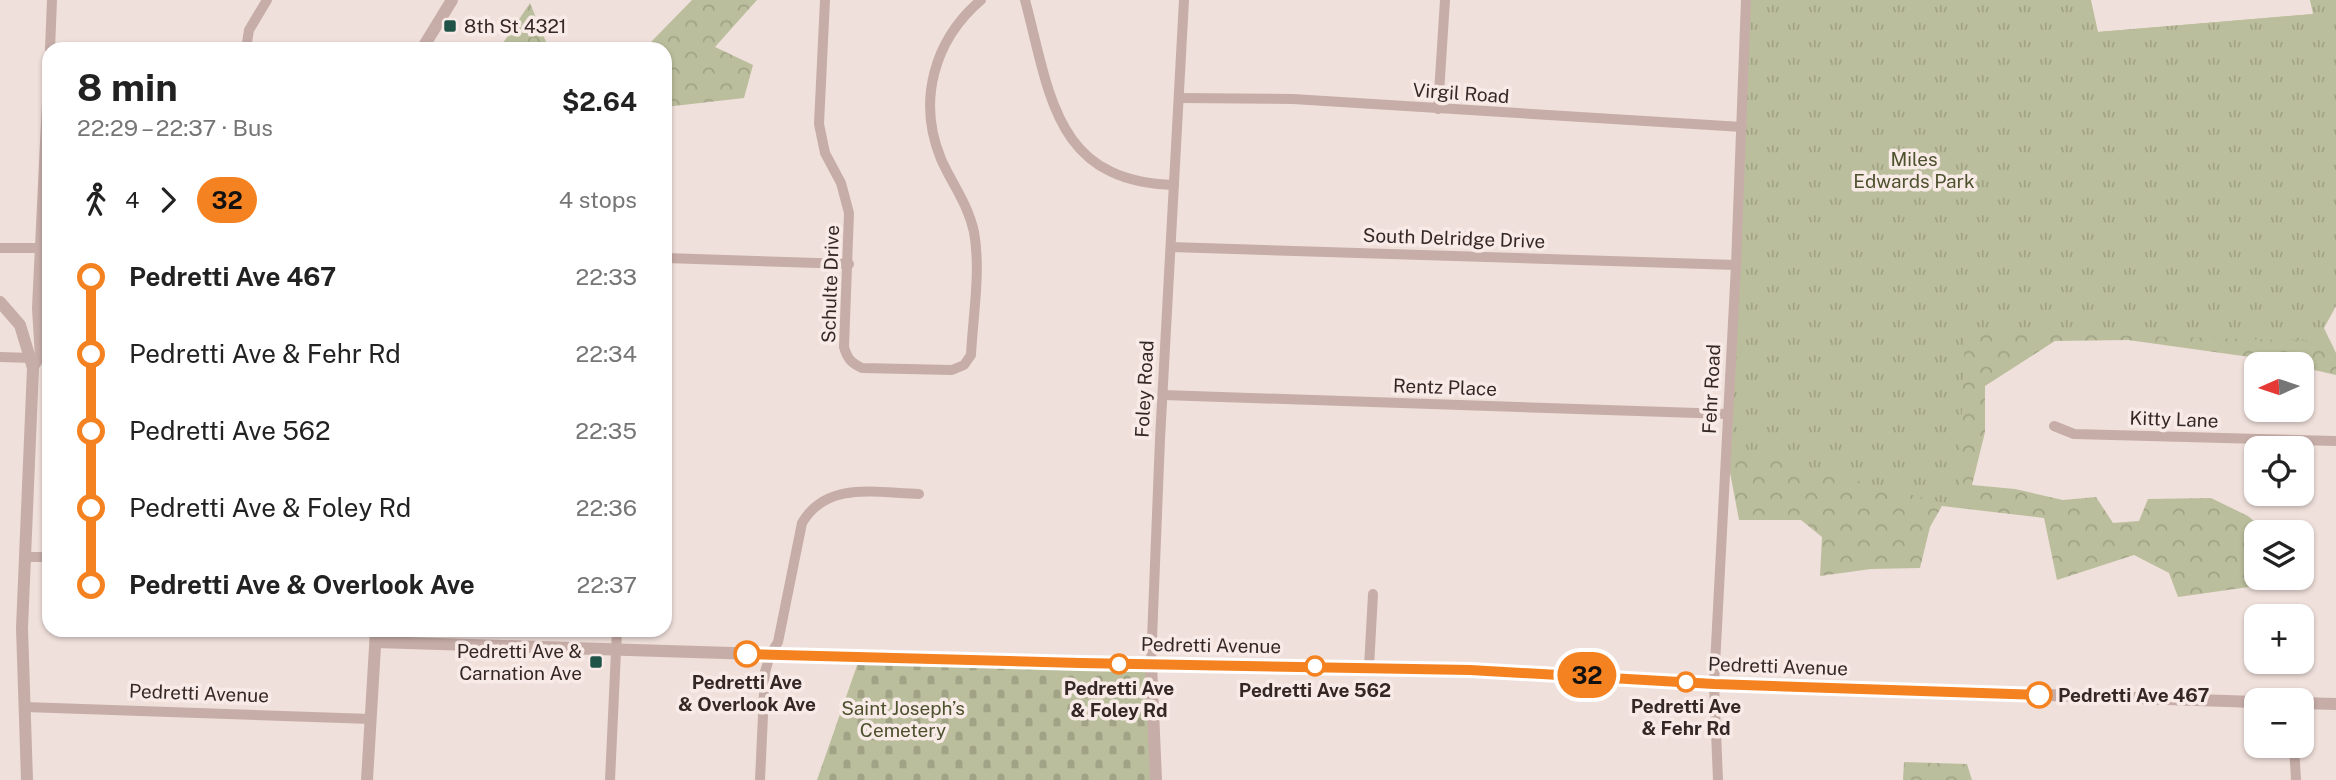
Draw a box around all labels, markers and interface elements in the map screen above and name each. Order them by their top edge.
place label: 8th St 4321 [464,15,567,37]
marker: 8th St 4321 [442,18,458,34]
text: 8 min [77,65,178,110]
street label: Virgil Road [1412,79,1510,107]
text: $2.64 [562,86,637,117]
text: 22:29 – 22:37 · Bus [77,114,273,141]
park label: Miles Edwards Park [1853,148,1975,192]
icon: walk [77,181,115,219]
icon: forward [149,181,187,219]
text: 4 [125,186,139,213]
text: 32 [211,186,243,214]
text: 4 stops [559,186,637,213]
street label: South Delridge Drive [1362,224,1546,252]
street label: Schulte Drive [817,225,843,343]
text: Pedretti Ave 467 [129,261,336,292]
text: 22:33 [576,263,637,290]
text: Pedretti Ave & Fehr Rd [129,338,401,369]
text: 22:34 [575,340,637,367]
street label: Foley Road [1130,340,1158,438]
street label: Fehr Road [1698,344,1724,434]
north arrow [2244,352,2314,422]
map controls [2244,352,2314,758]
street label: Rentz Place [1393,374,1497,400]
street label: Kitty Lane [2129,406,2219,432]
text: Pedretti Ave 562 [129,415,330,446]
text: 22:35 [575,417,637,444]
button: locate [2244,436,2314,506]
text: Pedretti Ave & Foley Rd [129,492,411,523]
text: 22:36 [576,494,637,521]
button: layers [2244,520,2314,590]
text: Pedretti Ave & Overlook Ave [129,569,475,600]
text: 22:37 [577,571,637,598]
button: + [2244,604,2314,674]
street label: Pedretti Avenue [1141,633,1281,657]
place label: Pedretti Ave & Carnation Ave [457,640,582,684]
marker: Pedretti Ave & Overlook Ave [734,641,760,667]
line badge: 32 [1556,652,1618,698]
street label: Pedretti Avenue [1708,653,1848,679]
marker: Pedretti Ave & Carnation Ave [588,654,604,670]
marker: Pedretti Ave & Foley Rd [1109,654,1129,674]
marker: Pedretti Ave 562 [1305,656,1325,676]
text: 32 [1571,661,1603,689]
place label: Pedretti Ave & Overlook Ave [678,671,816,715]
marker: Pedretti Ave & Fehr Rd [1676,672,1696,692]
place label: Pedretti Ave & Foley Rd [1064,677,1174,721]
place label: Pedretti Ave 562 [1239,679,1391,701]
street label: Pedretti Avenue [129,680,269,706]
marker: Pedretti Ave 467 [2026,682,2052,708]
place label: Pedretti Ave 467 [2058,684,2210,706]
button: − [2244,688,2314,758]
place label: Pedretti Ave & Fehr Rd [1631,695,1741,739]
park label: Saint Joseph’s Cemetery [841,697,965,741]

